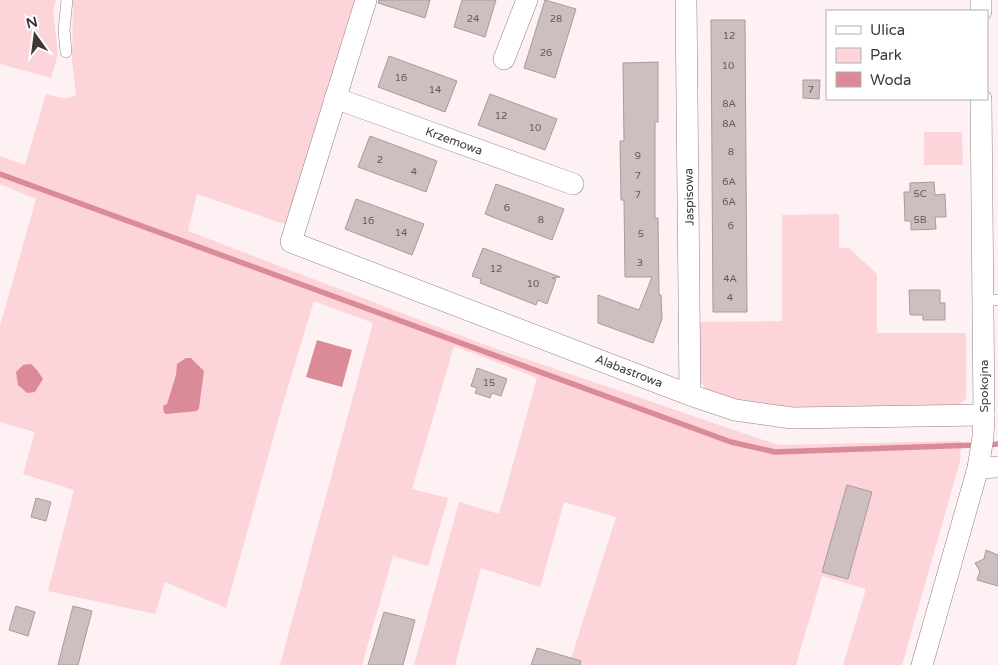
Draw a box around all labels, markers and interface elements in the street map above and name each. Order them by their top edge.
north arrow [10,10,60,60]
legend [826,10,988,100]
text: N [24,13,39,32]
house number: 24 [467,13,479,25]
house number: 28 [550,13,562,25]
text: Ulica [870,21,905,39]
house number: 12 [723,30,735,42]
text: Park [870,46,902,64]
house number: 26 [540,47,552,59]
house number: 10 [722,60,734,72]
text: Woda [870,71,912,89]
house number: 16 [395,72,407,84]
house number: 14 [429,84,441,96]
house number: 7 [808,84,814,96]
house number: 8A [722,98,736,110]
house number: 12 [495,110,507,122]
house number: 8A [722,118,736,130]
house number: 10 [529,122,541,134]
street label: Krzemowa [424,124,484,158]
house number: 8 [728,146,734,158]
house number: 9 [635,150,641,162]
house number: 2 [377,154,383,166]
house number: 4 [411,166,417,178]
street label: Jaspisowa [681,168,697,226]
house number: 7 [635,170,641,182]
house number: 6A [722,176,736,188]
house number: 5C [913,188,927,200]
house number: 7 [635,189,641,201]
house number: 6A [722,196,736,208]
house number: 6 [504,202,510,214]
house number: 8 [538,214,544,226]
house number: 5B [913,214,927,226]
house number: 16 [362,215,374,227]
house number: 6 [728,220,734,232]
house number: 14 [395,227,407,239]
house number: 5 [638,228,644,240]
house number: 3 [637,257,643,269]
house number: 12 [490,263,502,275]
house number: 4A [723,273,737,285]
house number: 10 [527,278,539,290]
house number: 4 [727,292,733,304]
street label: Alabastrowa [593,352,665,390]
street label: Spokojna [977,360,991,413]
house number: 15 [483,377,495,389]

